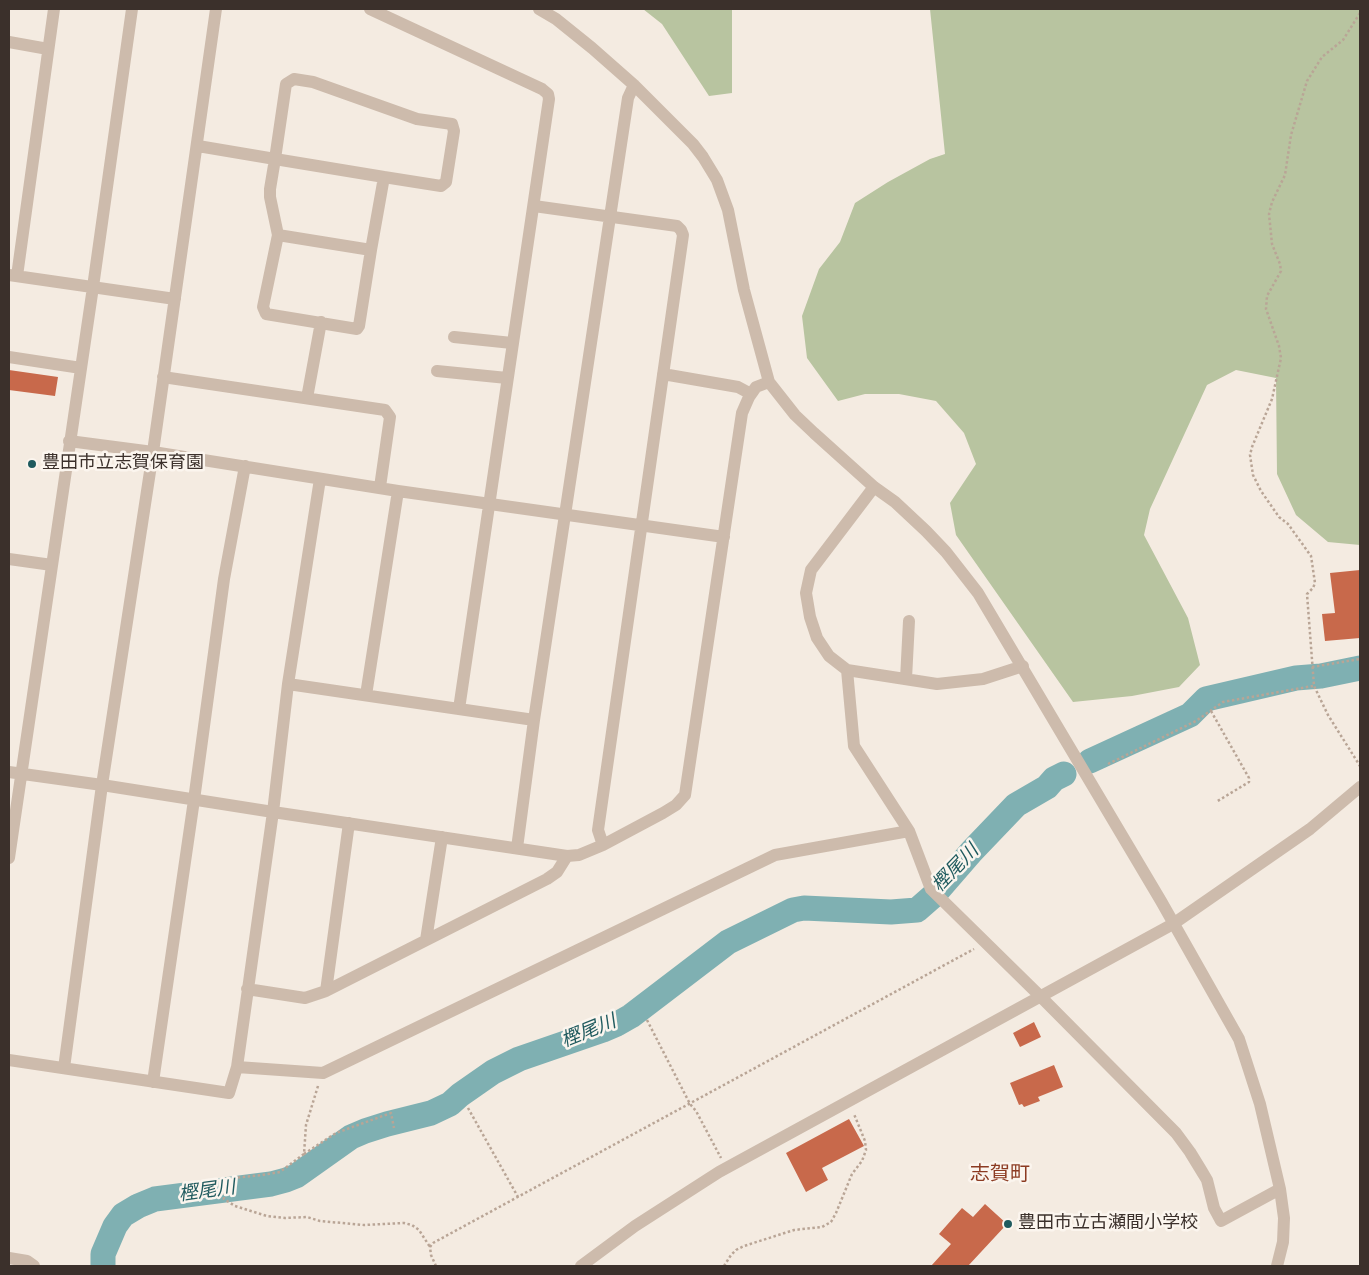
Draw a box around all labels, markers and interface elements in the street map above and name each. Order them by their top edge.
place label: 豊田市立志賀保育園 [42,453,204,475]
marker: 豊田市立志賀保育園 [26,458,38,470]
water label: 樫尾川 [928,841,984,897]
water label: 樫尾川 [558,1011,620,1053]
district label: 志賀町 [970,1163,1030,1187]
water label: 樫尾川 [177,1177,237,1207]
place label: 豊田市立古瀬間小学校 [1018,1213,1198,1235]
marker: 豊田市立古瀬間小学校 [1002,1218,1014,1230]

